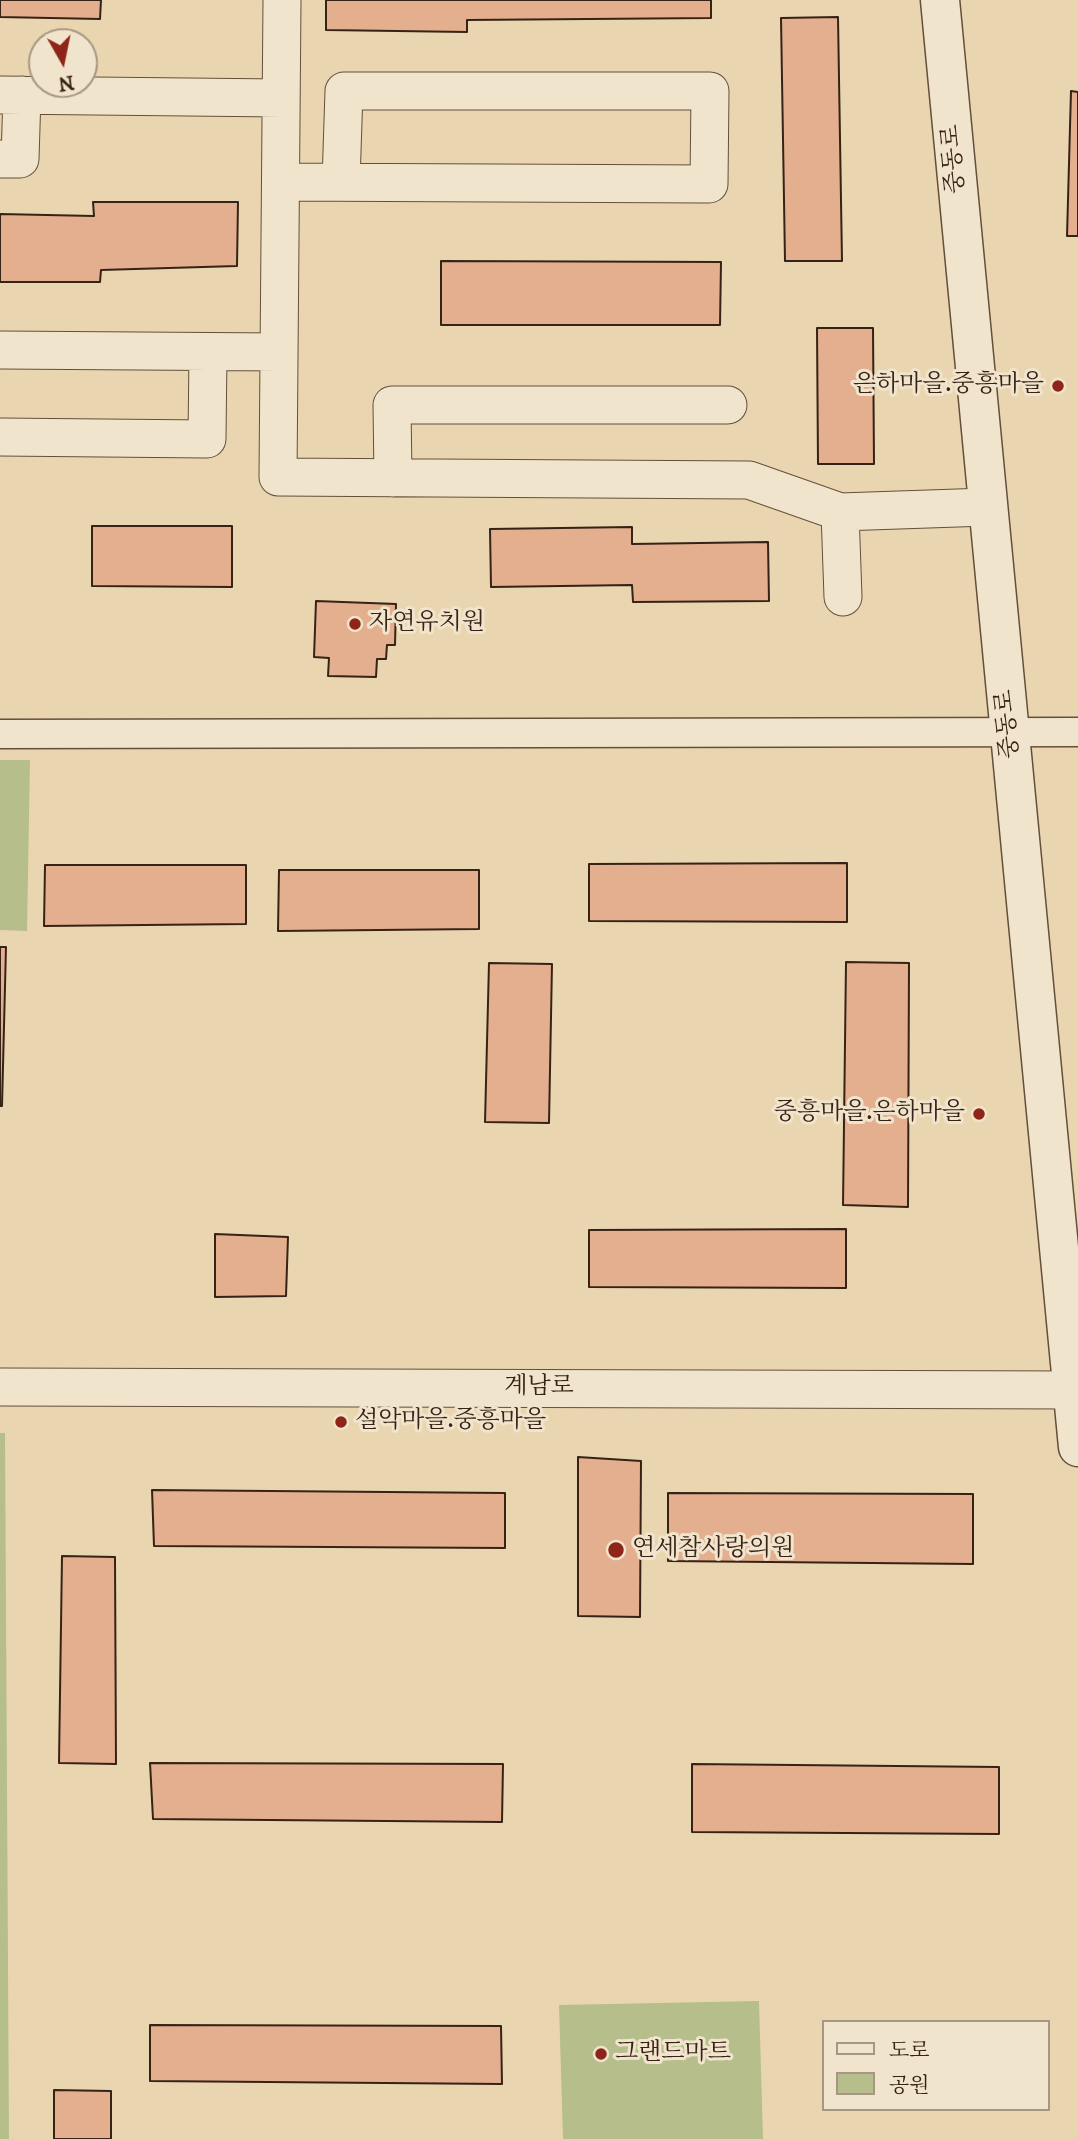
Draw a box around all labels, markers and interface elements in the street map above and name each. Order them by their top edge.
north arrow [28,28,98,98]
text: N [57,70,76,95]
street label: 중동로 [938,123,972,195]
place label: 은하마을.중흥마을 [853,372,1044,400]
marker: 은하마을.중흥마을 [1050,378,1066,394]
place label: 자연유치원 [369,610,485,638]
marker: 자연유치원 [347,616,363,632]
street label: 중동로 [991,688,1027,760]
place label: 중흥마을.은하마을 [774,1100,965,1128]
marker: 중흥마을.은하마을 [971,1106,987,1122]
street label: 계남로 [504,1374,574,1402]
place label: 설악마을.중흥마을 [355,1408,546,1436]
marker: 설악마을.중흥마을 [333,1414,349,1430]
place label: 연세참사랑의원 [632,1536,794,1564]
marker: 연세참사랑의원 [606,1540,626,1560]
legend [822,2020,1050,2111]
text: 도로 [889,2038,930,2064]
place label: 그랜드마트 [615,2040,731,2068]
marker: 그랜드마트 [593,2046,609,2062]
text: 공원 [889,2073,930,2099]

